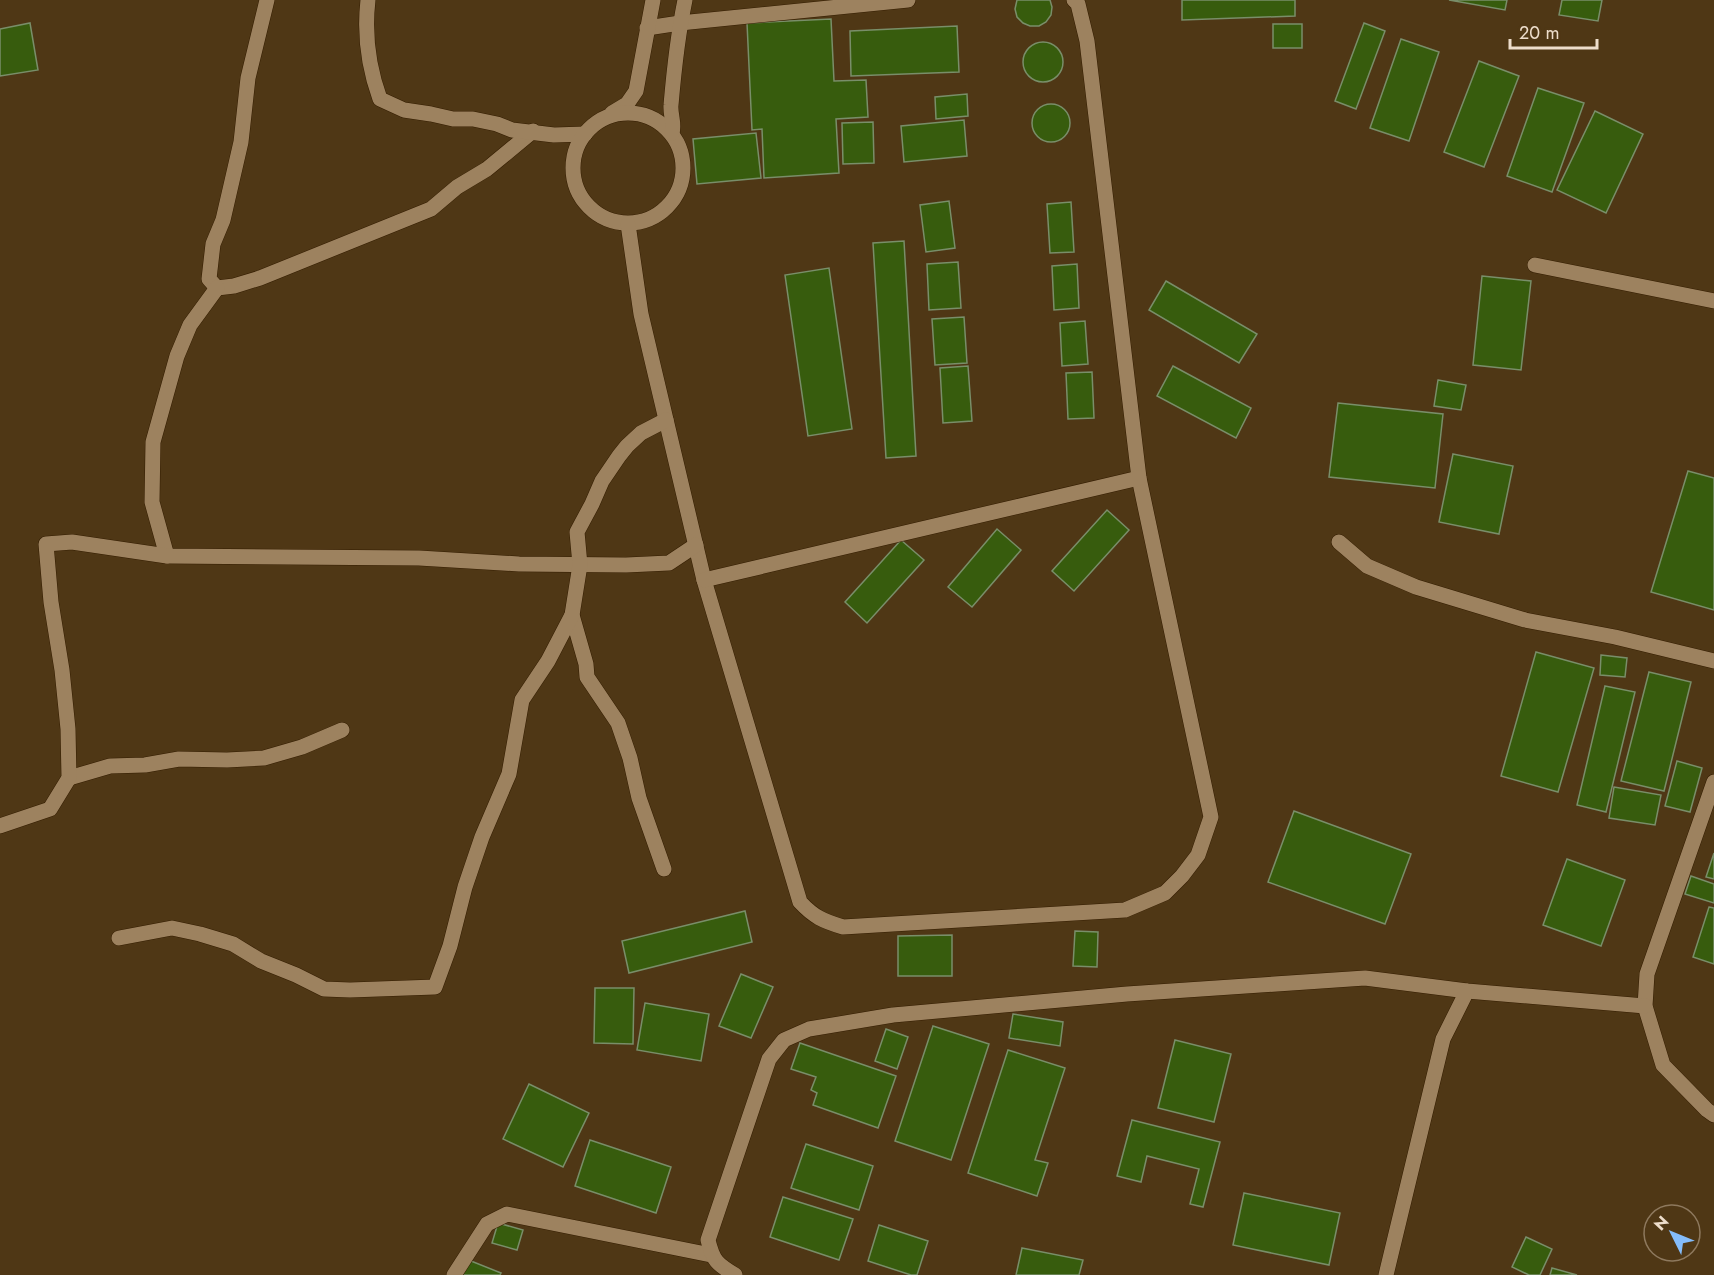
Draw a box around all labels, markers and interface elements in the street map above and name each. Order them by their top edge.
scale bar [1510,12,1597,50]
text: 20 m [1519,20,1559,46]
north arrow [1642,1203,1702,1263]
text: N [1649,1211,1674,1236]

